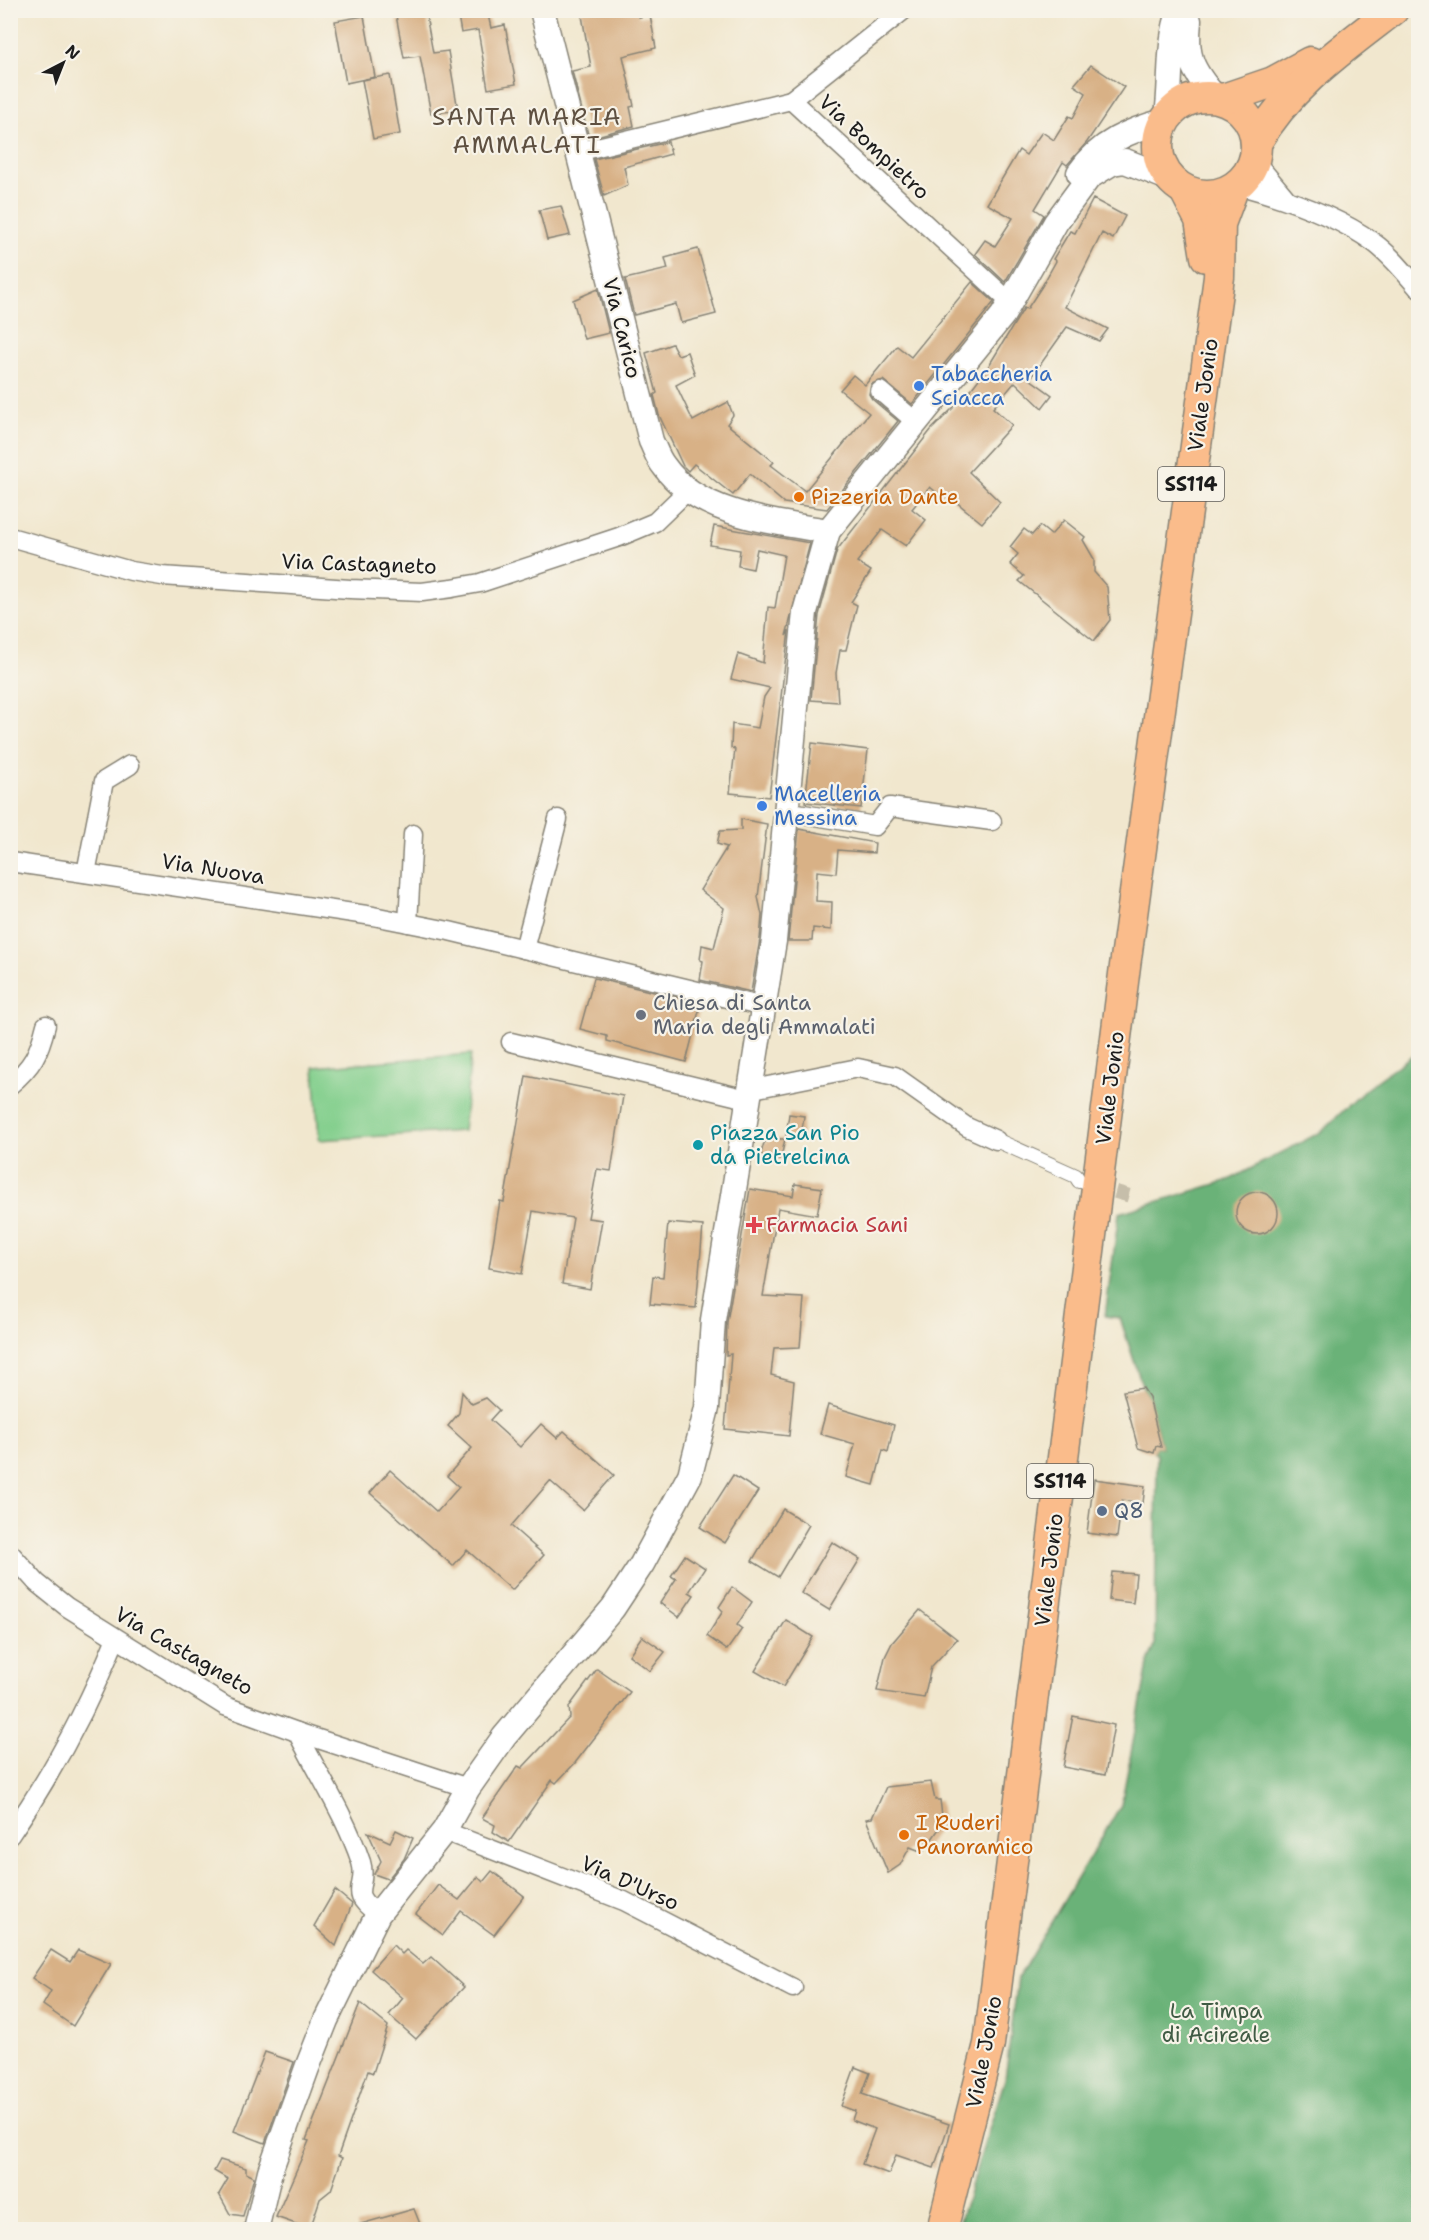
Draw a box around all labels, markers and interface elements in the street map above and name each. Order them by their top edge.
north arrow [33,33,93,93]
text: N [61,40,84,64]
street label: Via Bompietro [812,88,936,206]
district label: SANTA MARIA AMMALATI [432,101,622,161]
street label: Via Carico [596,275,648,381]
street label: Viale Jonio [1181,337,1225,453]
place label: Tabaccheria Sciacca [931,360,1052,412]
marker: Tabaccheria Sciacca [912,379,926,393]
road number: SS114 [1158,467,1224,501]
place label: Pizzeria Dante [811,483,959,511]
marker: Pizzeria Dante [792,490,806,504]
street label: Via Castagneto [281,547,437,581]
place label: Macelleria Messina [774,780,881,832]
marker: Macelleria Messina [755,799,769,813]
street label: Via Nuova [159,847,267,891]
place label: Chiesa di Santa Maria degli Ammalati [653,989,876,1041]
marker: Chiesa di Santa Maria degli Ammalati [634,1008,648,1022]
street label: Viale Jonio [1089,1030,1131,1146]
place label: Piazza San Pio da Pietrelcina [710,1119,860,1171]
marker: Piazza San Pio da Pietrelcina [691,1138,705,1152]
place label: Farmacia Sani [766,1211,909,1239]
marker: Farmacia Sani [747,1218,761,1232]
road number: SS114 [1027,1464,1093,1498]
place label: Q8 [1114,1497,1144,1525]
marker: Q8 [1095,1504,1109,1518]
street label: Viale Jonio [1028,1512,1070,1628]
street label: Via Castagneto [110,1600,258,1702]
place label: I Ruderi Panoramico [916,1809,1033,1861]
marker: I Ruderi Panoramico [897,1828,911,1842]
street label: Via D'Urso [577,1849,683,1917]
street label: Viale Jonio [959,1993,1009,2111]
park label: La Timpa di Acireale [1162,1997,1270,2049]

